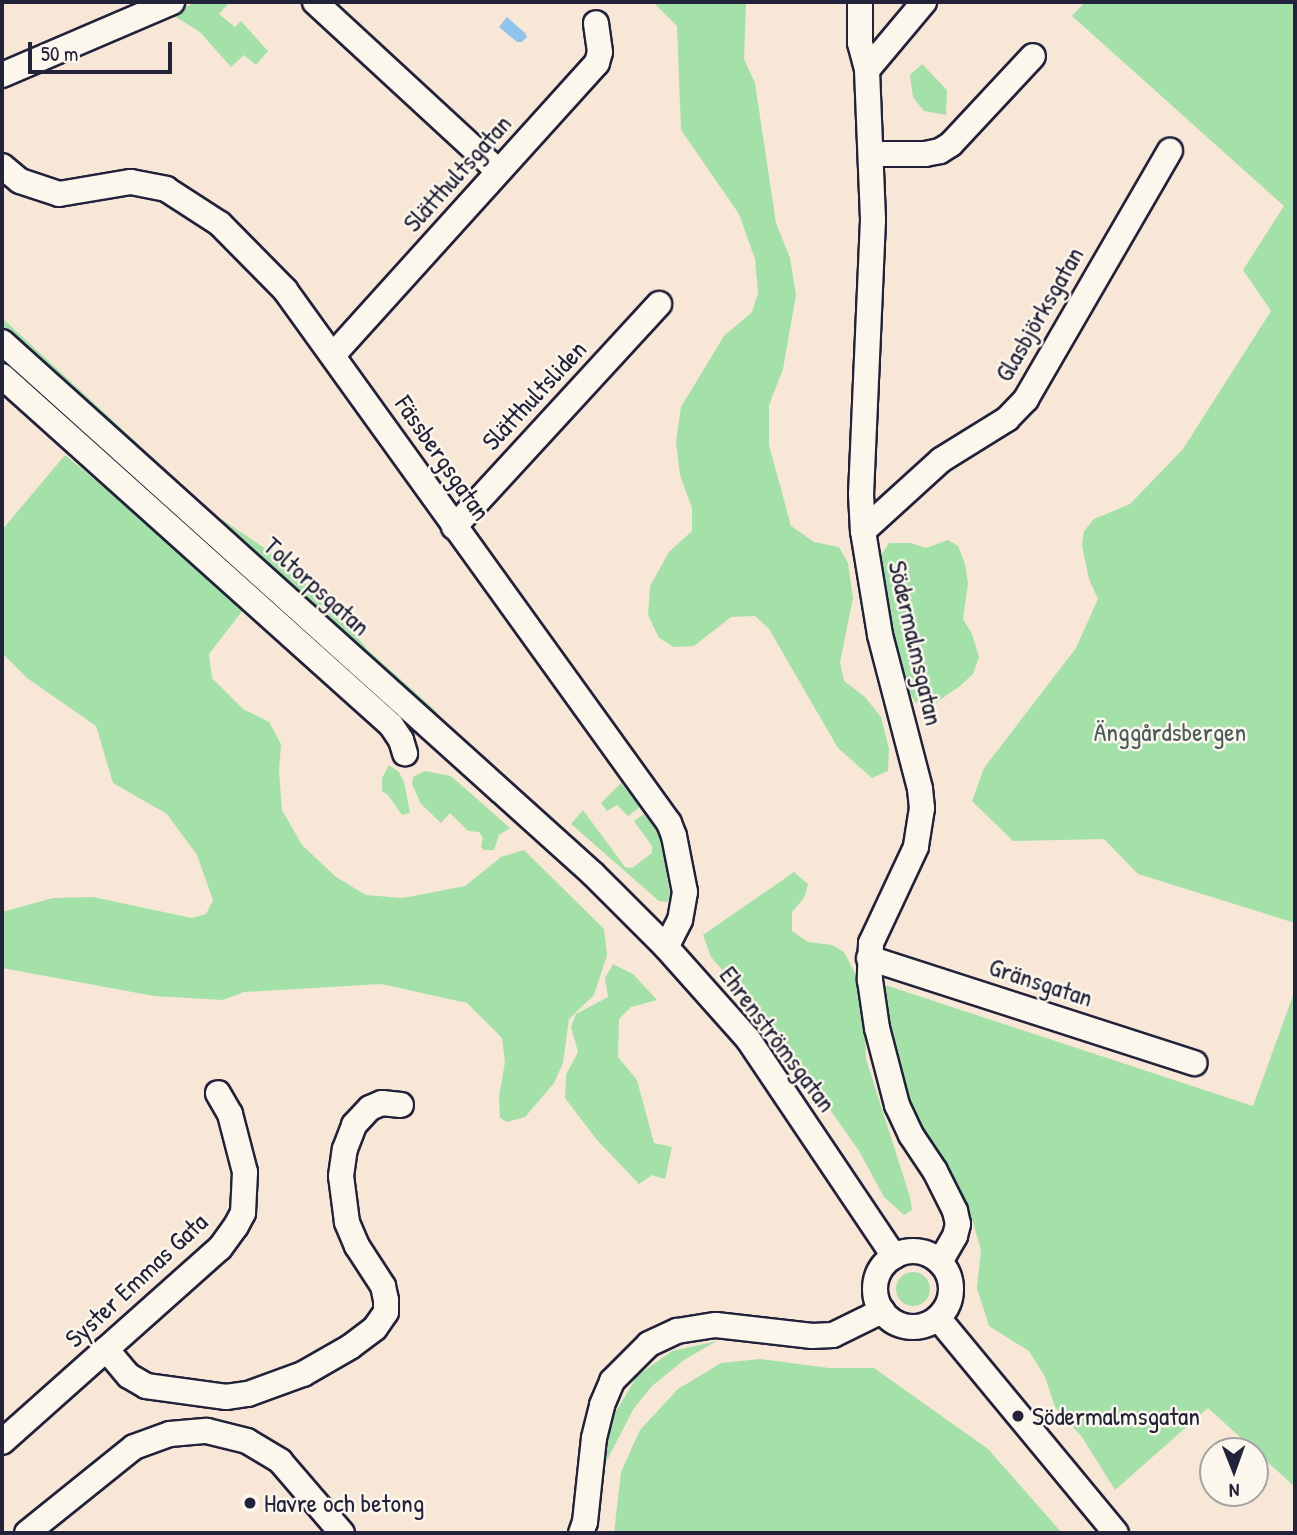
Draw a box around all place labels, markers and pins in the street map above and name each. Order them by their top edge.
place label: Södermalmsgatan [1032,1400,1200,1432]
marker: Södermalmsgatan [1010,1408,1026,1424]
place label: Havre och betong [264,1487,424,1519]
marker: Havre och betong [242,1495,258,1511]

